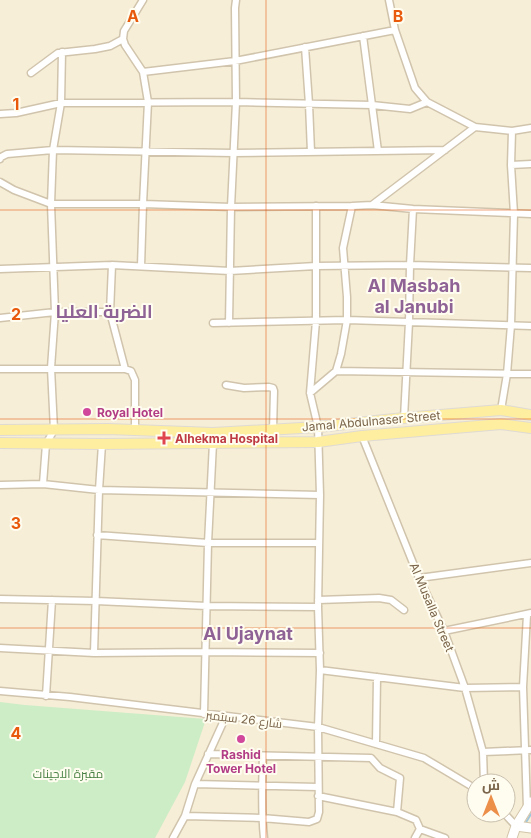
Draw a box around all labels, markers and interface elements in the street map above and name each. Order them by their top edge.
text: A [127,6,139,26]
text: B [393,6,403,26]
text: 1 [13,94,19,114]
district label: Al Masbah al Janubi [367,275,461,317]
district label: الضربة العليا [55,301,153,323]
text: 2 [11,304,21,324]
place label: Royal Hotel [97,405,163,420]
marker: Royal Hotel [81,406,93,418]
street label: Jamal Abdulnaser Street [301,407,441,435]
marker: Alhekma Hospital [157,431,171,445]
place label: Alhekma Hospital [175,431,278,446]
text: 3 [11,513,21,533]
street label: Al Musalla Street [406,560,458,654]
district label: Al Ujaynat [203,623,293,644]
street label: شارع 26 سبتمبر [204,707,283,732]
text: 4 [11,723,22,743]
marker: Rashid Tower Hotel [235,733,247,745]
place label: Rashid Tower Hotel [206,747,276,776]
park label: مقبرة الاجينات [33,766,103,781]
north arrow [466,773,516,823]
text: ش [482,776,500,794]

